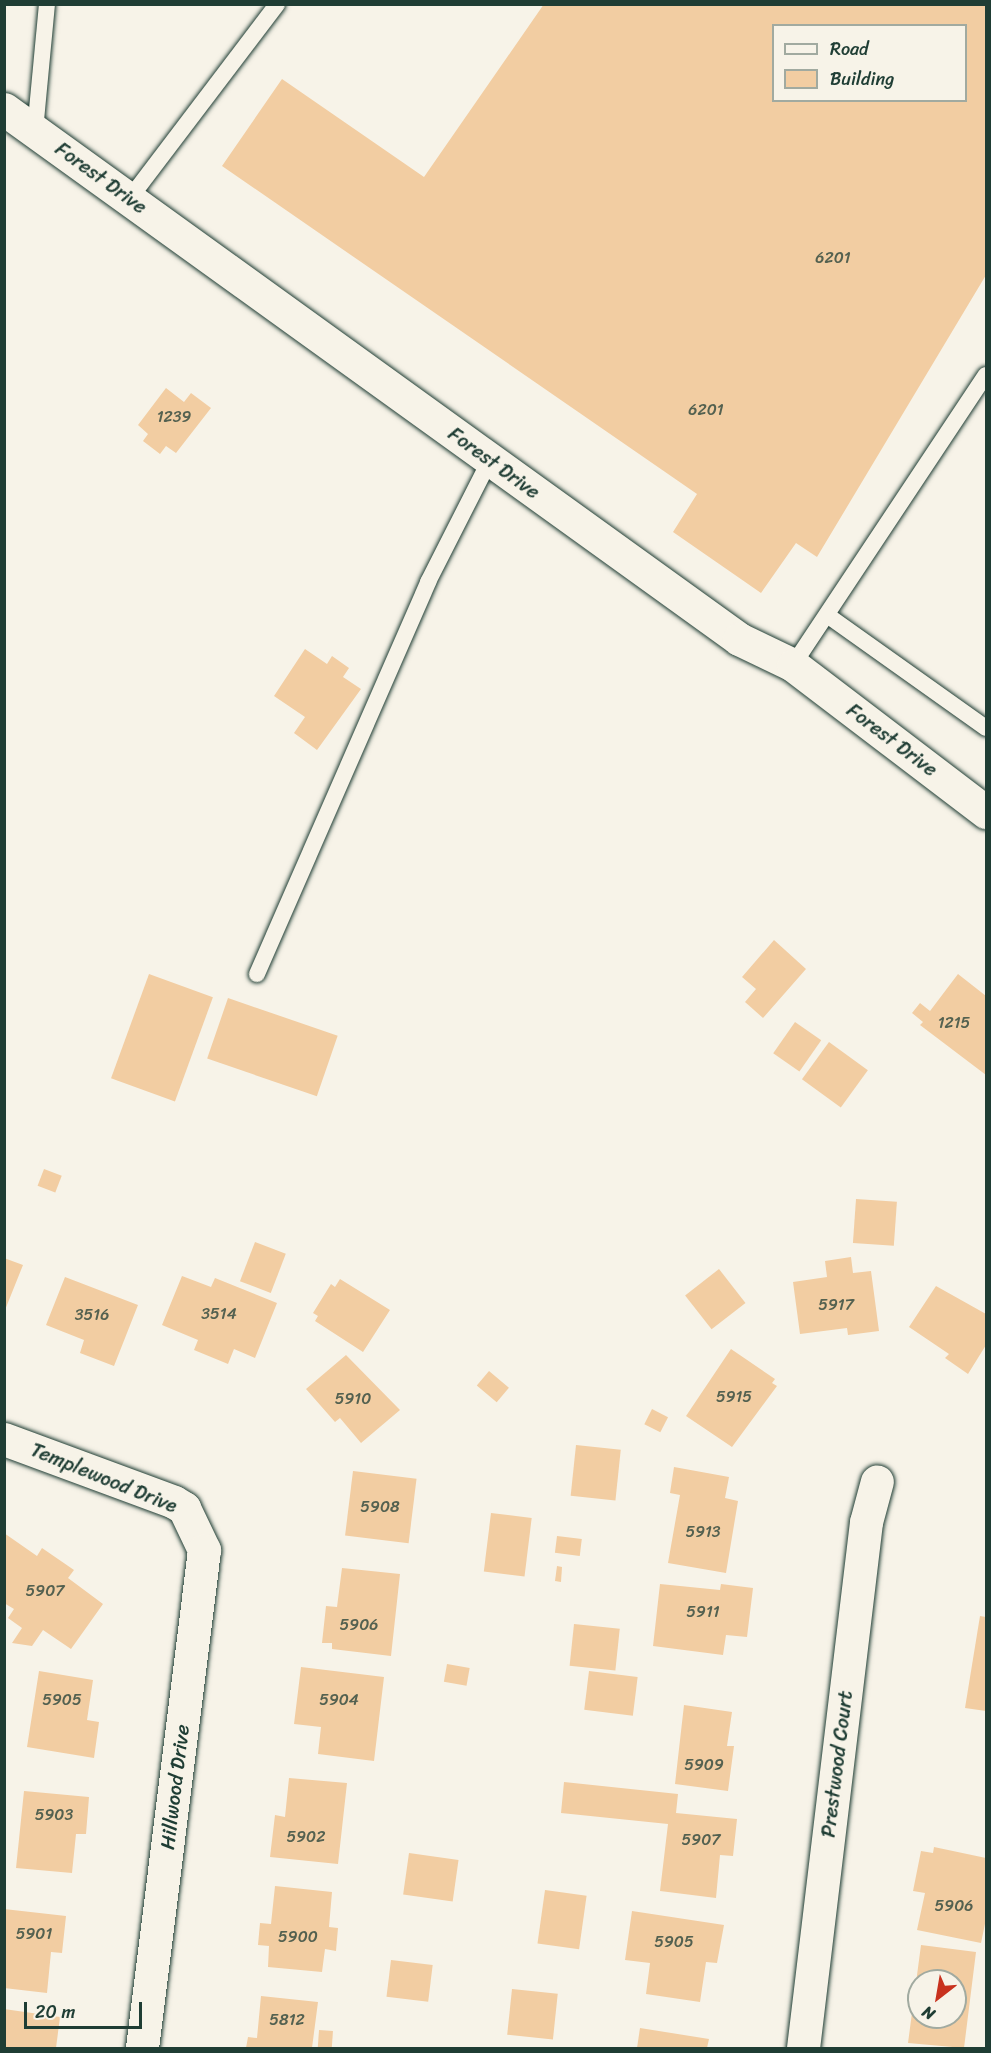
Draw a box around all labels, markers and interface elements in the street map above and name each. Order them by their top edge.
legend [772,24,967,102]
text: Road [830,33,869,65]
text: Building [830,63,894,95]
street label: Forest Drive [51,137,151,219]
house number: 6201 [815,248,851,268]
house number: 6201 [688,400,724,420]
house number: 1239 [157,407,191,427]
street label: Forest Drive [444,422,544,504]
street label: Forest Drive [842,698,942,782]
house number: 1215 [938,1013,970,1033]
house number: 5917 [818,1295,854,1315]
house number: 3514 [201,1304,237,1324]
house number: 3516 [75,1305,109,1325]
house number: 5915 [716,1387,752,1407]
house number: 5910 [335,1389,371,1409]
street label: Templewood Drive [27,1438,181,1518]
house number: 5908 [360,1497,400,1517]
house number: 5913 [685,1522,721,1542]
house number: 5907 [26,1581,64,1601]
house number: 5911 [686,1602,720,1622]
house number: 5906 [340,1615,378,1635]
street label: Prestwood Court [816,1689,858,1839]
house number: 5905 [42,1690,82,1710]
house number: 5904 [319,1690,359,1710]
street label: Hillwood Drive [155,1723,195,1851]
house number: 5909 [684,1755,724,1775]
house number: 5903 [35,1805,73,1825]
house number: 5902 [287,1827,325,1847]
house number: 5907 [682,1830,720,1850]
house number: 5906 [935,1896,973,1916]
house number: 5901 [16,1924,52,1944]
house number: 5900 [278,1927,318,1947]
house number: 5905 [654,1932,694,1952]
north arrow [907,1969,967,2029]
scale bar [27,1990,146,2028]
text: 20 m [35,1996,75,2028]
text: N [916,1998,941,2028]
house number: 5812 [269,2010,305,2030]

